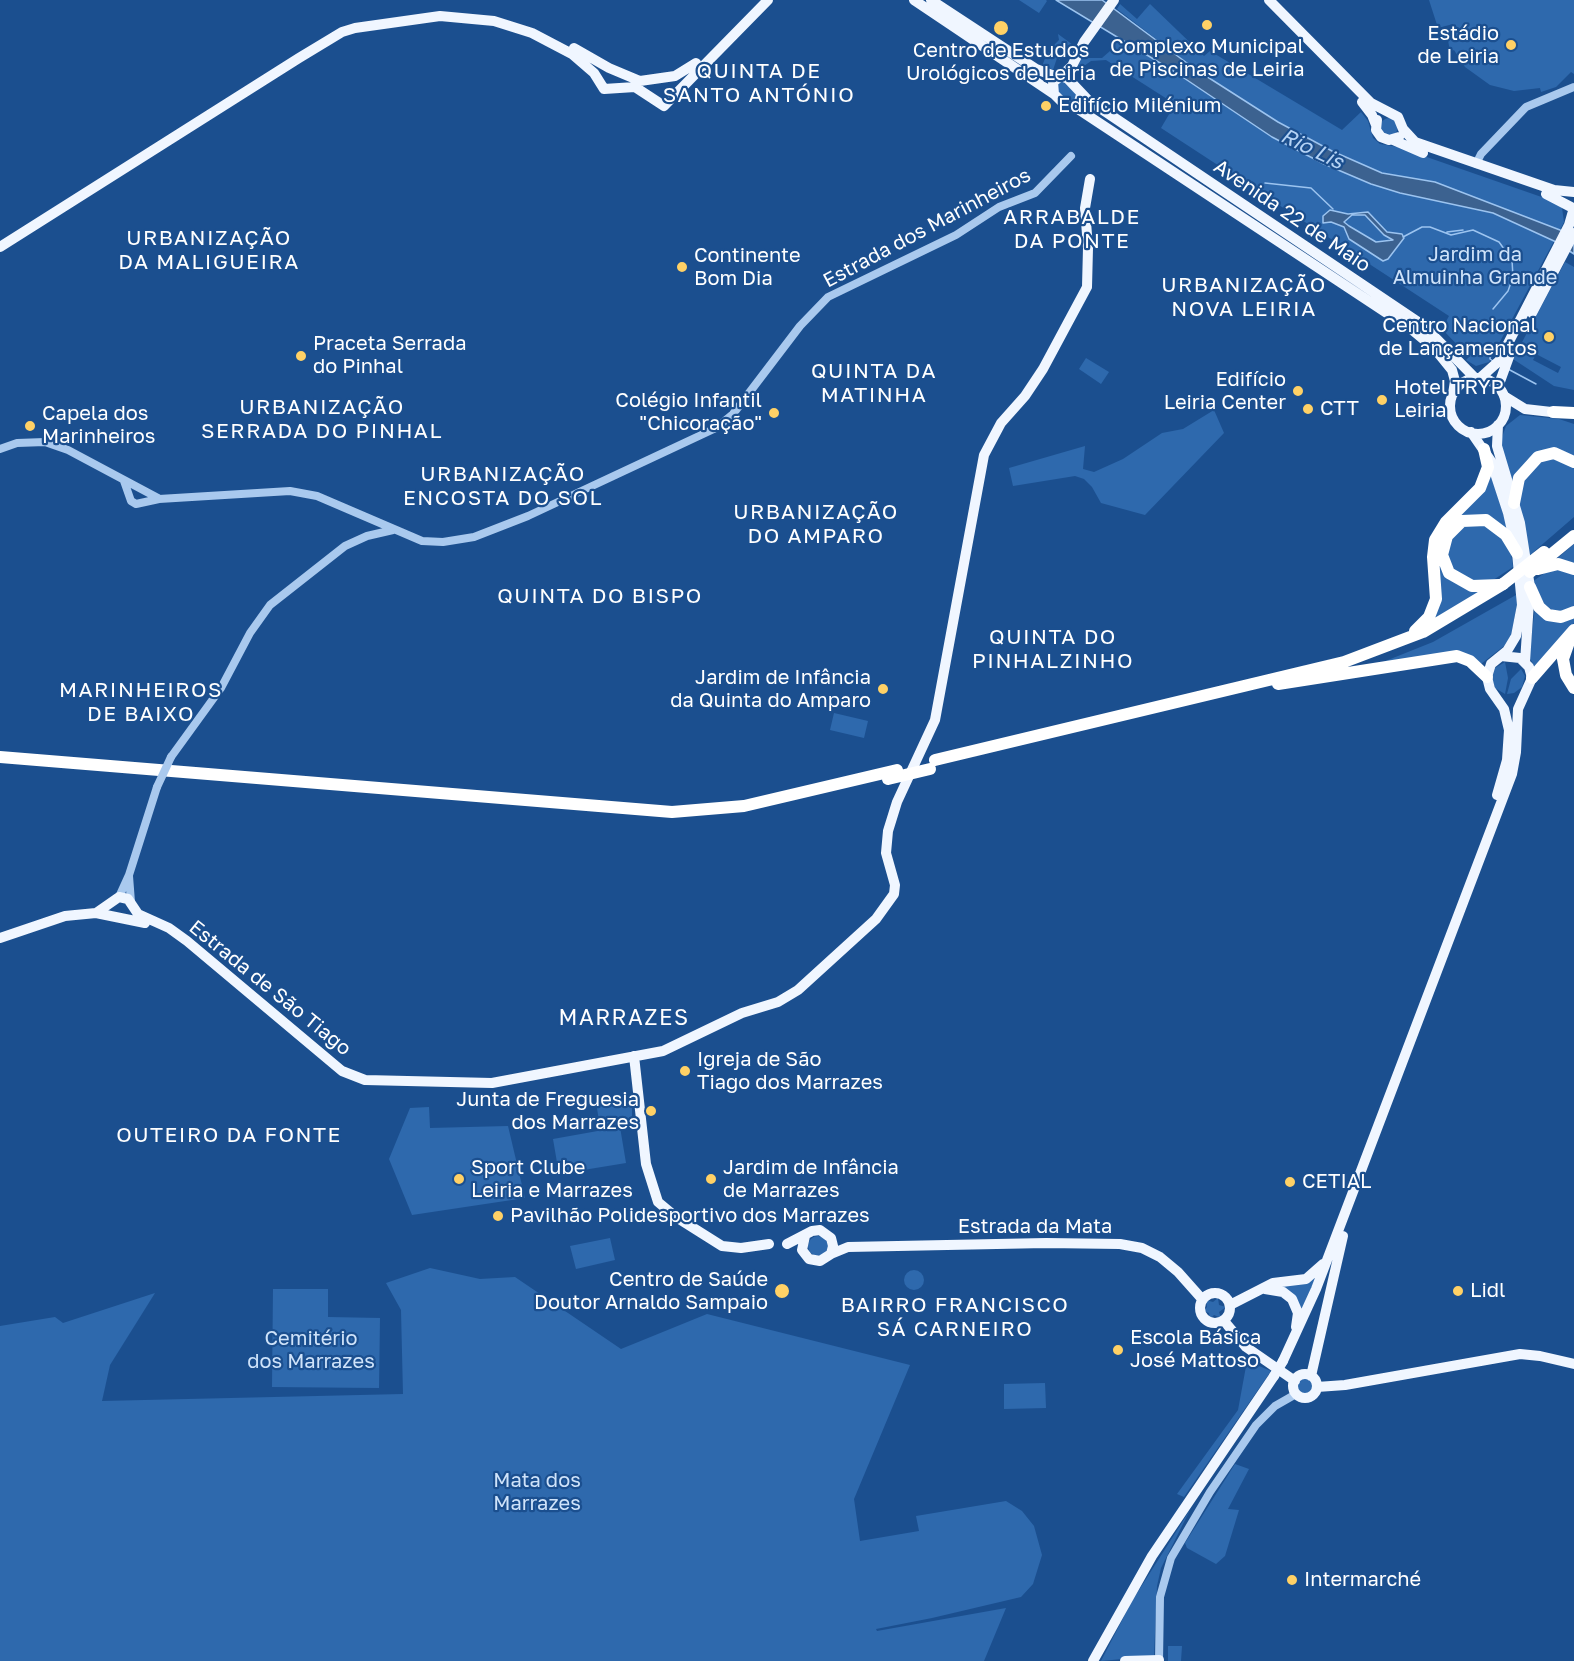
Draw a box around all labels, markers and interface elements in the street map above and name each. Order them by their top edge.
marker: Complexo Municipal de Piscinas de Leiria [1200,18,1214,32]
marker: Centro de Estudos Urológicos de Leiria [992,19,1010,37]
place label: Estádio de Leiria [1417,22,1499,69]
place label: Complexo Municipal de Piscinas de Leiria [1110,35,1304,82]
marker: Estádio de Leiria [1504,38,1518,52]
place label: Centro de Estudos Urológicos de Leiria [906,39,1096,86]
district label: QUINTA DE SANTO ANTÓNIO [663,58,855,108]
place label: Edifício Milénium [1058,94,1221,118]
marker: Edifício Milénium [1039,99,1053,113]
water label: Rio Lis [1277,123,1347,175]
street label: Avenida 22 de Maio [1209,155,1375,277]
street label: Estrada dos Marinheiros [819,163,1035,293]
district label: ARRABALDE DA PONTE [1003,204,1141,254]
district label: URBANIZAÇÃO DA MALIGUEIRA [118,225,300,275]
park label: Jardim da Almuinha Grande [1393,243,1557,290]
place label: Continente Bom Dia [694,244,801,291]
marker: Continente Bom Dia [675,260,689,274]
district label: URBANIZAÇÃO NOVA LEIRIA [1161,272,1327,322]
place label: Centro Nacional de Lançamentos [1379,314,1537,361]
marker: Centro Nacional de Lançamentos [1542,330,1556,344]
place label: Praceta Serrada do Pinhal [313,332,466,379]
marker: Praceta Serrada do Pinhal [294,349,308,363]
district label: QUINTA DA MATINHA [811,358,937,408]
place label: Edifício Leiria Center [1164,368,1286,415]
place label: Hotel TRYP Leiria [1394,376,1503,423]
marker: Edifício Leiria Center [1291,384,1305,398]
place label: Colégio Infantil "Chicoração" [615,389,762,436]
marker: Hotel TRYP Leiria [1375,393,1389,407]
district label: URBANIZAÇÃO SERRADA DO PINHAL [201,394,443,444]
place label: CTT [1320,397,1359,421]
place label: Capela dos Marinheiros [42,402,155,449]
marker: CTT [1301,402,1315,416]
marker: Colégio Infantil "Chicoração" [767,406,781,420]
marker: Capela dos Marinheiros [23,419,37,433]
district label: URBANIZAÇÃO ENCOSTA DO SOL [403,461,603,511]
district label: URBANIZAÇÃO DO AMPARO [733,499,899,549]
district label: QUINTA DO BISPO [497,583,703,609]
district label: QUINTA DO PINHALZINHO [972,624,1134,674]
place label: Jardim de Infância da Quinta do Amparo [670,666,871,713]
district label: MARINHEIROS DE BAIXO [59,677,223,727]
marker: Jardim de Infância da Quinta do Amparo [876,682,890,696]
street label: Estrada de São Tiago [184,915,356,1061]
district label: MARRAZES [558,1005,690,1031]
place label: Igreja de São Tiago dos Marrazes [697,1048,883,1095]
marker: Igreja de São Tiago dos Marrazes [678,1064,692,1078]
place label: Junta de Freguesia dos Marrazes [456,1088,639,1135]
marker: Junta de Freguesia dos Marrazes [644,1104,658,1118]
district label: OUTEIRO DA FONTE [116,1122,342,1148]
place label: Sport Clube Leiria e Marrazes [471,1156,633,1203]
place label: Jardim de Infância de Marrazes [723,1156,899,1203]
place label: CETIAL [1302,1170,1371,1194]
marker: Sport Clube Leiria e Marrazes [452,1172,466,1186]
marker: Jardim de Infância de Marrazes [704,1172,718,1186]
marker: CETIAL [1283,1175,1297,1189]
place label: Pavilhão Polidesportivo dos Marrazes [510,1204,870,1228]
marker: Pavilhão Polidesportivo dos Marrazes [491,1209,505,1223]
street label: Estrada da Mata [958,1215,1112,1239]
place label: Centro de Saúde Doutor Arnaldo Sampaio [534,1268,768,1315]
place label: Lidl [1470,1279,1505,1303]
marker: Centro de Saúde Doutor Arnaldo Sampaio [773,1282,791,1300]
marker: Lidl [1451,1284,1465,1298]
district label: BAIRRO FRANCISCO SÁ CARNEIRO [841,1292,1069,1342]
place label: Escola Básica José Mattoso [1130,1326,1261,1373]
park label: Cemitério dos Marrazes [247,1327,375,1374]
marker: Escola Básica José Mattoso [1111,1343,1125,1357]
park label: Mata dos Marrazes [493,1469,581,1516]
place label: Intermarché [1304,1568,1421,1592]
marker: Intermarché [1285,1573,1299,1587]

